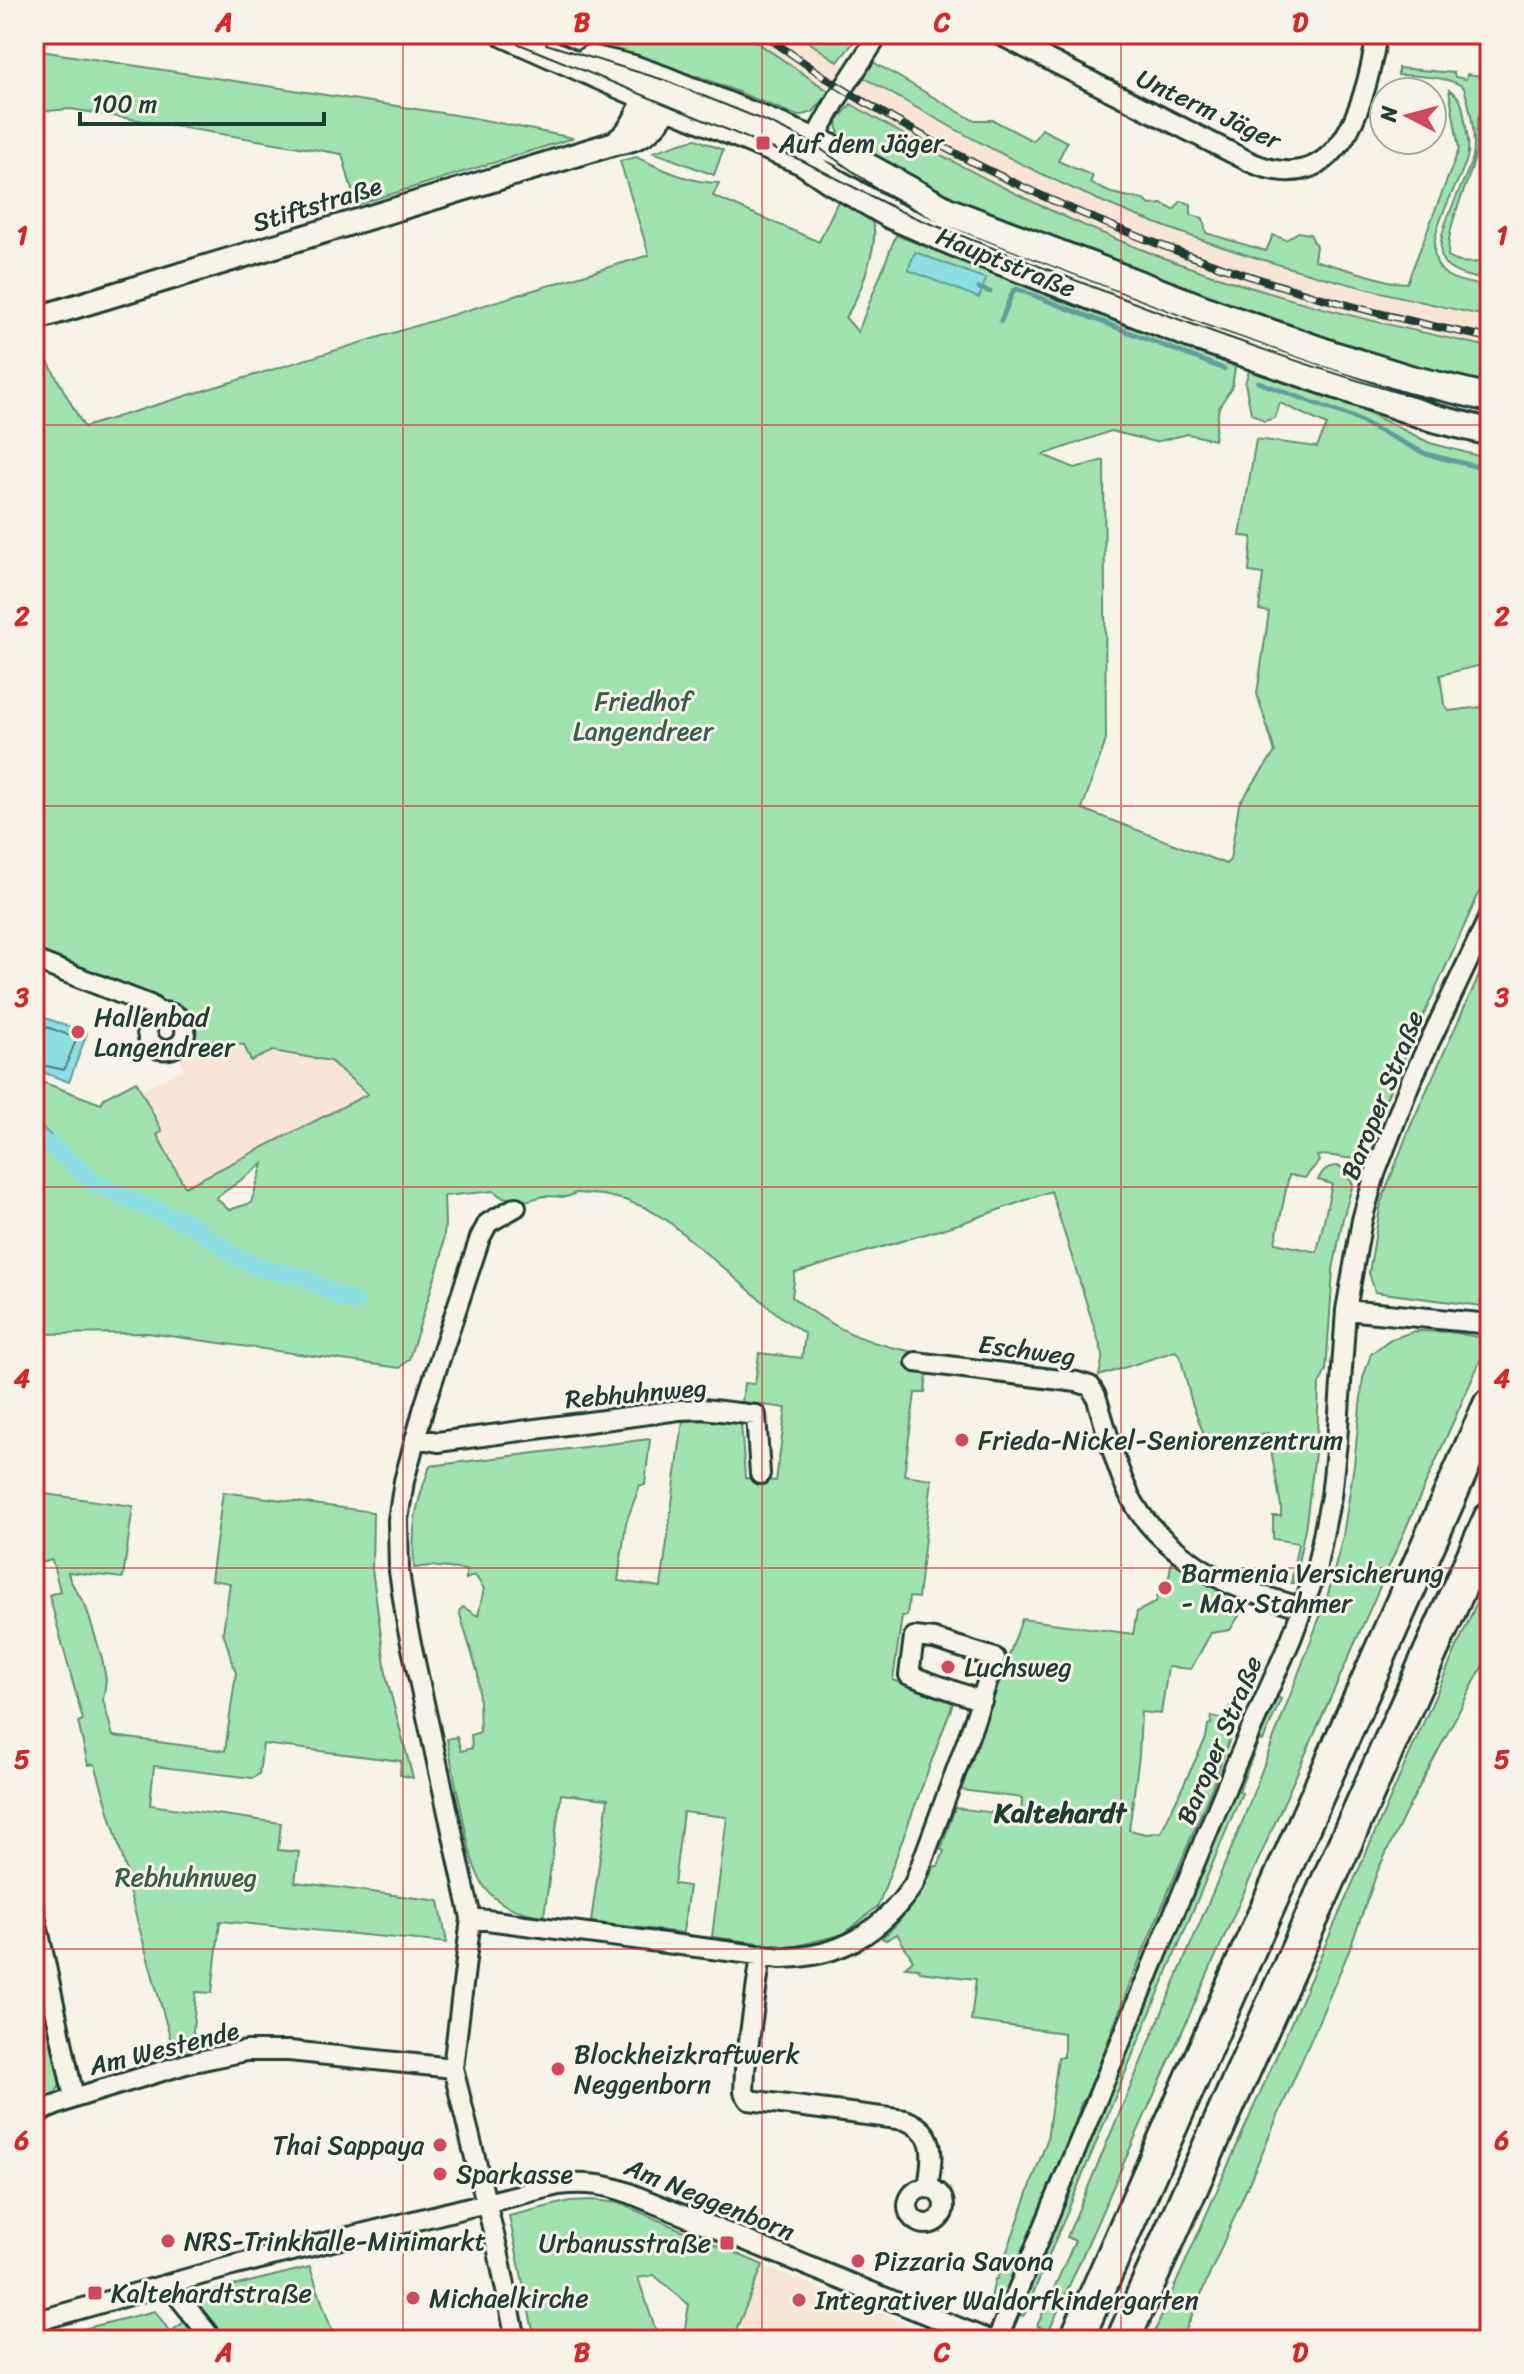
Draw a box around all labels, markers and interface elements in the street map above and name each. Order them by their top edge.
text: A [214,0,233,45]
text: B [574,0,591,45]
text: C [933,0,951,45]
text: D [1292,0,1308,45]
street label: Unterm Jäger [1129,55,1291,163]
scale bar [80,76,324,126]
north arrow [1368,76,1448,156]
text: 100 m [92,83,157,125]
text: N [1368,104,1409,125]
place label: Auf dem Jäger [778,120,945,166]
marker: Auf dem Jäger [754,134,772,152]
street label: Stiftstraße [246,162,388,245]
text: 1 [16,212,28,258]
text: 1 [1496,212,1508,258]
street label: Hauptstraße [929,213,1083,311]
text: 2 [13,593,30,639]
text: 2 [1493,593,1510,639]
park label: Friedhof Langendreer [573,678,715,754]
text: 3 [14,974,30,1020]
text: 3 [1494,974,1510,1020]
place label: Hallenbad Langendreer [94,994,236,1070]
street label: Baroper Straße [1327,1003,1437,1187]
marker: Hallenbad Langendreer [69,1023,87,1041]
street label: Eschweg [976,1320,1078,1380]
text: 4 [14,1355,30,1401]
text: 4 [1494,1355,1510,1401]
street label: Rebhuhnweg [563,1364,709,1422]
place label: Frieda-Nickel-Seniorenzentrum [978,1417,1343,1463]
marker: Frieda-Nickel-Seniorenzentrum [953,1431,971,1449]
place label: Barmenia Versicherung - Max Stahmer [1181,1550,1444,1626]
marker: Barmenia Versicherung - Max Stahmer [1156,1579,1174,1597]
place label: Luchsweg [964,1644,1072,1690]
street label: Baroper Straße [1163,1648,1275,1832]
marker: Luchsweg [939,1658,957,1676]
text: 5 [14,1736,30,1782]
text: 5 [1494,1736,1510,1782]
district label: Kaltehardt [993,1788,1128,1837]
park label: Rebhuhnweg [115,1854,257,1900]
street label: Am Westende [83,2007,244,2089]
place label: Blockheizkraftwerk Neggenborn [574,2031,800,2107]
marker: Blockheizkraftwerk Neggenborn [549,2060,567,2078]
text: 6 [14,2117,30,2163]
text: 6 [1494,2117,1510,2163]
place label: Thai Sappaya [272,2122,425,2168]
marker: Thai Sappaya [431,2136,449,2154]
street label: Am Neggenborn [617,2144,802,2254]
place label: Sparkasse [456,2151,574,2197]
marker: Sparkasse [431,2165,449,2183]
place label: NRS-Trinkhalle-Minimarkt [184,2218,486,2264]
place label: Urbanusstraße [539,2220,711,2266]
marker: NRS-Trinkhalle-Minimarkt [159,2232,177,2250]
marker: Urbanusstraße [718,2234,736,2252]
place label: Pizzaria Savona [874,2238,1054,2284]
marker: Pizzaria Savona [849,2252,867,2270]
place label: Kaltehardtstraße [111,2270,312,2316]
place label: Michaelkirche [429,2275,589,2321]
place label: Integrativer Waldorfkindergarten [814,2277,1199,2323]
marker: Kaltehardtstraße [86,2284,104,2302]
marker: Michaelkirche [404,2289,422,2307]
marker: Integrativer Waldorfkindergarten [790,2291,808,2309]
text: A [214,2329,233,2374]
text: B [574,2329,591,2374]
text: C [933,2329,951,2374]
text: D [1292,2329,1308,2374]

